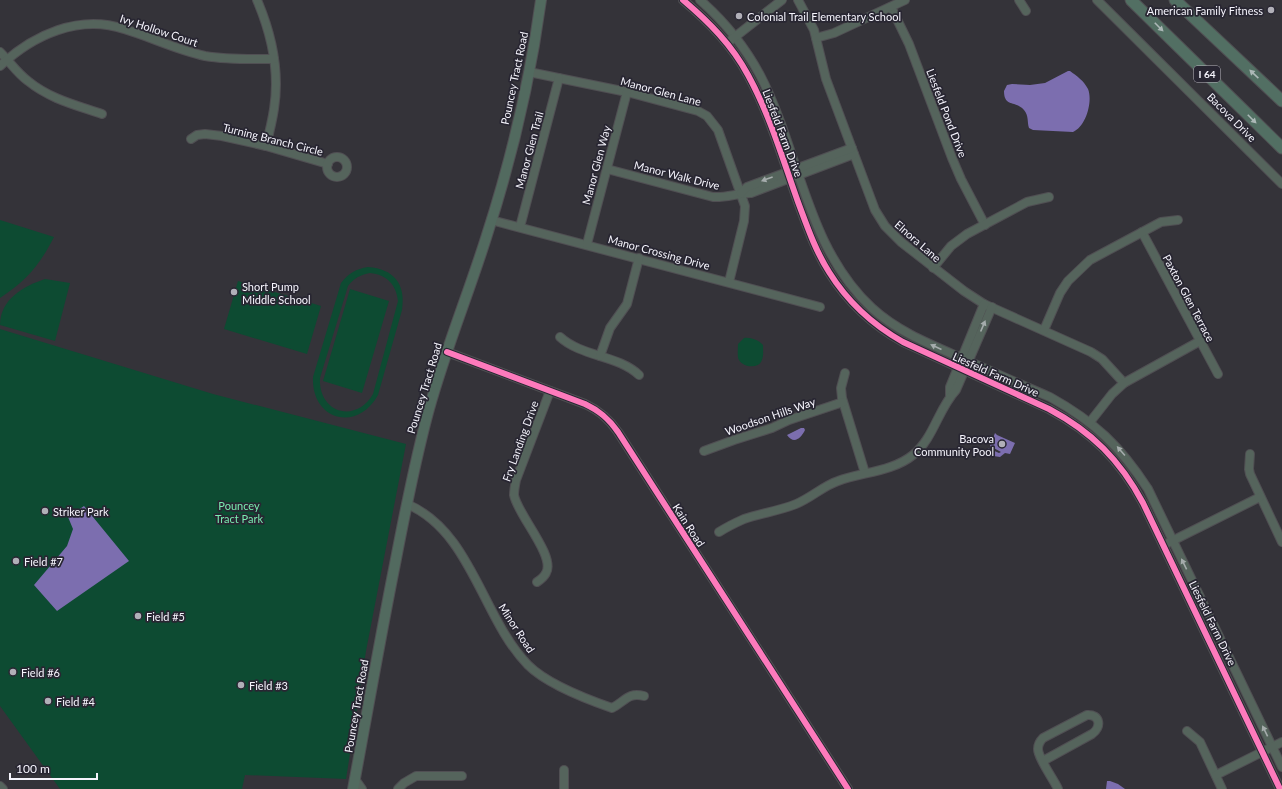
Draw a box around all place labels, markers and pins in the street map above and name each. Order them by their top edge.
place label: American Family Fitness [1147,4,1263,17]
marker: American Family Fitness [1266,5,1276,15]
place label: Colonial Trail Elementary School [747,10,901,23]
marker: Colonial Trail Elementary School [734,11,744,21]
place label: Short Pump Middle School [242,280,311,306]
marker: Short Pump Middle School [229,287,239,297]
place label: Bacova Community Pool [914,432,994,458]
marker: Bacova Community Pool [997,439,1007,449]
place label: Striker Park [53,505,109,518]
marker: Striker Park [40,506,50,516]
place label: Field #7 [24,555,63,568]
marker: Field #7 [11,556,21,566]
place label: Field #5 [146,610,185,623]
marker: Field #5 [133,611,143,621]
place label: Field #6 [21,666,60,679]
marker: Field #6 [8,667,18,677]
place label: Field #3 [249,679,288,692]
marker: Field #3 [236,680,246,690]
place label: Field #4 [56,695,96,708]
marker: Field #4 [43,696,53,706]

